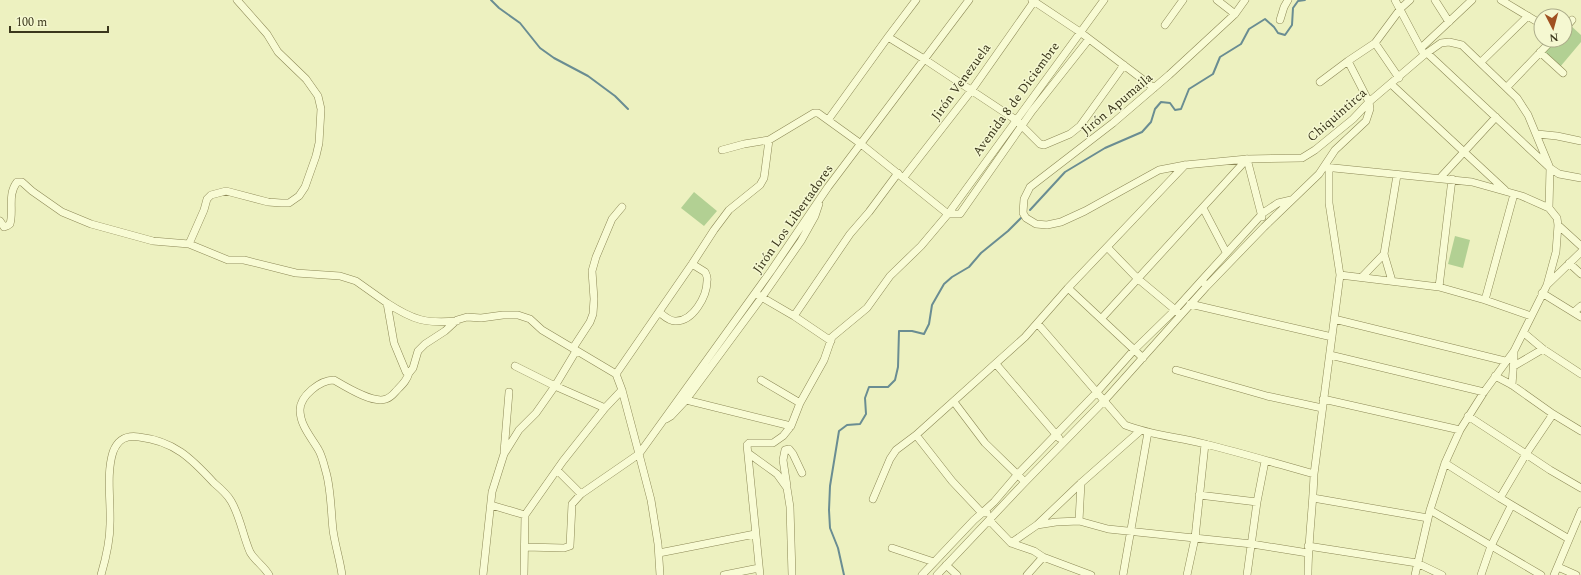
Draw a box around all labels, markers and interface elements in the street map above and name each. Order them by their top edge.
scale bar [10,8,108,34]
north arrow [1533,8,1573,48]
text: 100 m [16,13,47,32]
text: N [1549,29,1559,46]
street label: Avenida 8 de Diciembre [968,38,1064,160]
street label: Jirón Venezuela [926,39,996,125]
street label: Jirón Apumaila [1077,68,1158,140]
street label: Chiquintirca [1303,83,1372,147]
street label: Jirón Los Libertadores [748,160,838,278]

